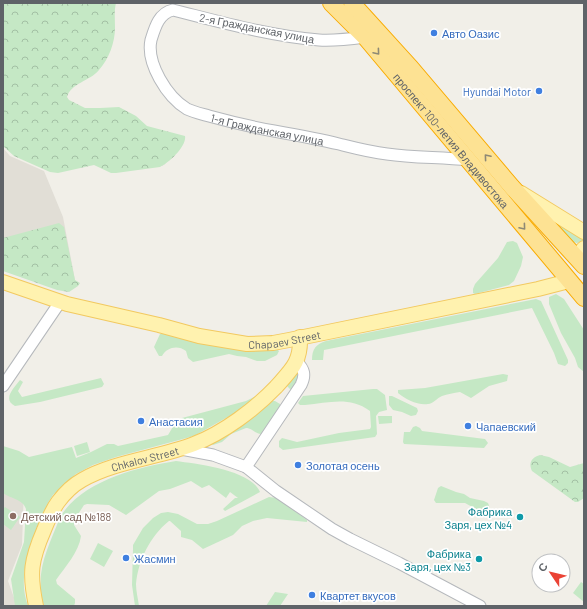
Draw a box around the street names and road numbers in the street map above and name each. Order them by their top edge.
street label: 2-я Гражданская улица [198,10,317,46]
street label: проспект 100-летия Владивостока [391,70,513,211]
street label: 1-я Гражданская улица [209,110,326,147]
street label: Chapaev Street [248,327,322,350]
street label: Chkalov Street [109,443,180,474]

